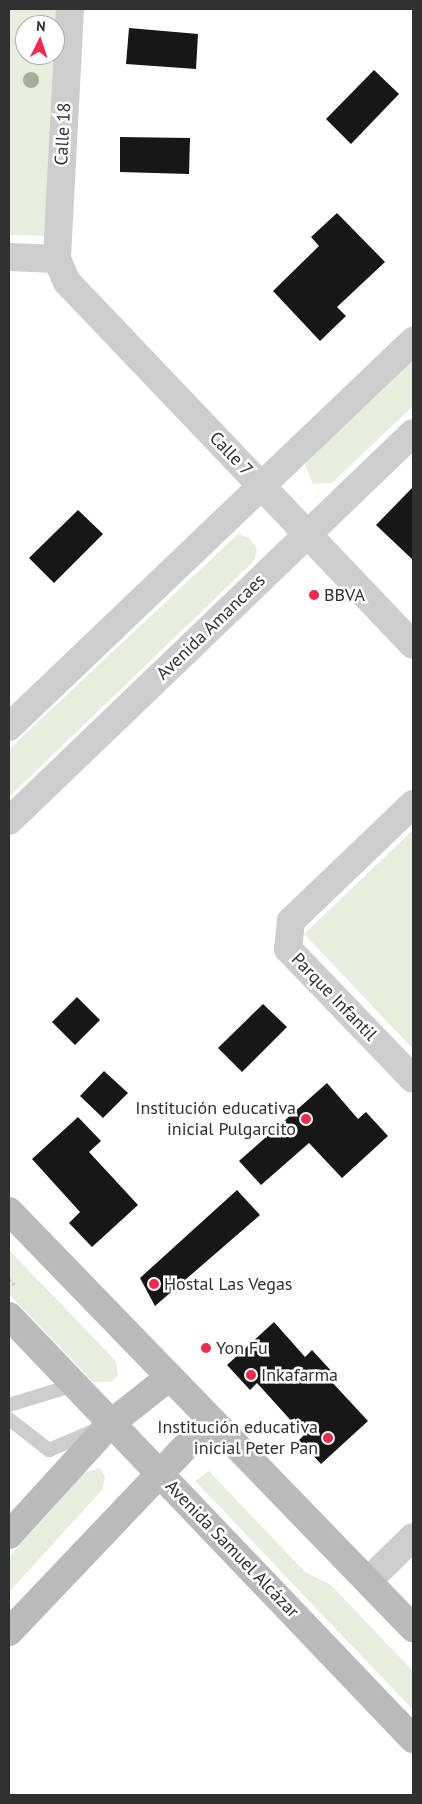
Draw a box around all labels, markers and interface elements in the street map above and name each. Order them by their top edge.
north arrow [15,15,65,65]
text: N [36,17,46,35]
street label: Calle 18 [51,102,75,166]
street label: Calle 7 [205,427,257,481]
street label: Avenida Amancaes [152,569,270,685]
place label: BBVA [324,584,365,606]
marker: BBVA [308,589,320,601]
street label: Parque Infantil [287,949,381,1045]
place label: Institución educativa inicial Pulgarcito [135,1098,296,1140]
marker: Institución educativa inicial Pulgarcito [300,1113,312,1125]
place label: Hostal Las Vegas [164,1273,293,1295]
marker: Hostal Las Vegas [148,1278,160,1290]
place label: Yon Fu [216,1337,268,1359]
marker: Yon Fu [200,1342,212,1354]
place label: Inkafarma [261,1364,338,1386]
marker: Inkafarma [245,1369,257,1381]
place label: Institución educativa inicial Peter Pan [157,1417,318,1460]
marker: Institución educativa inicial Peter Pan [322,1432,334,1444]
street label: Avenida Samuel Alcázar [160,1475,304,1623]

